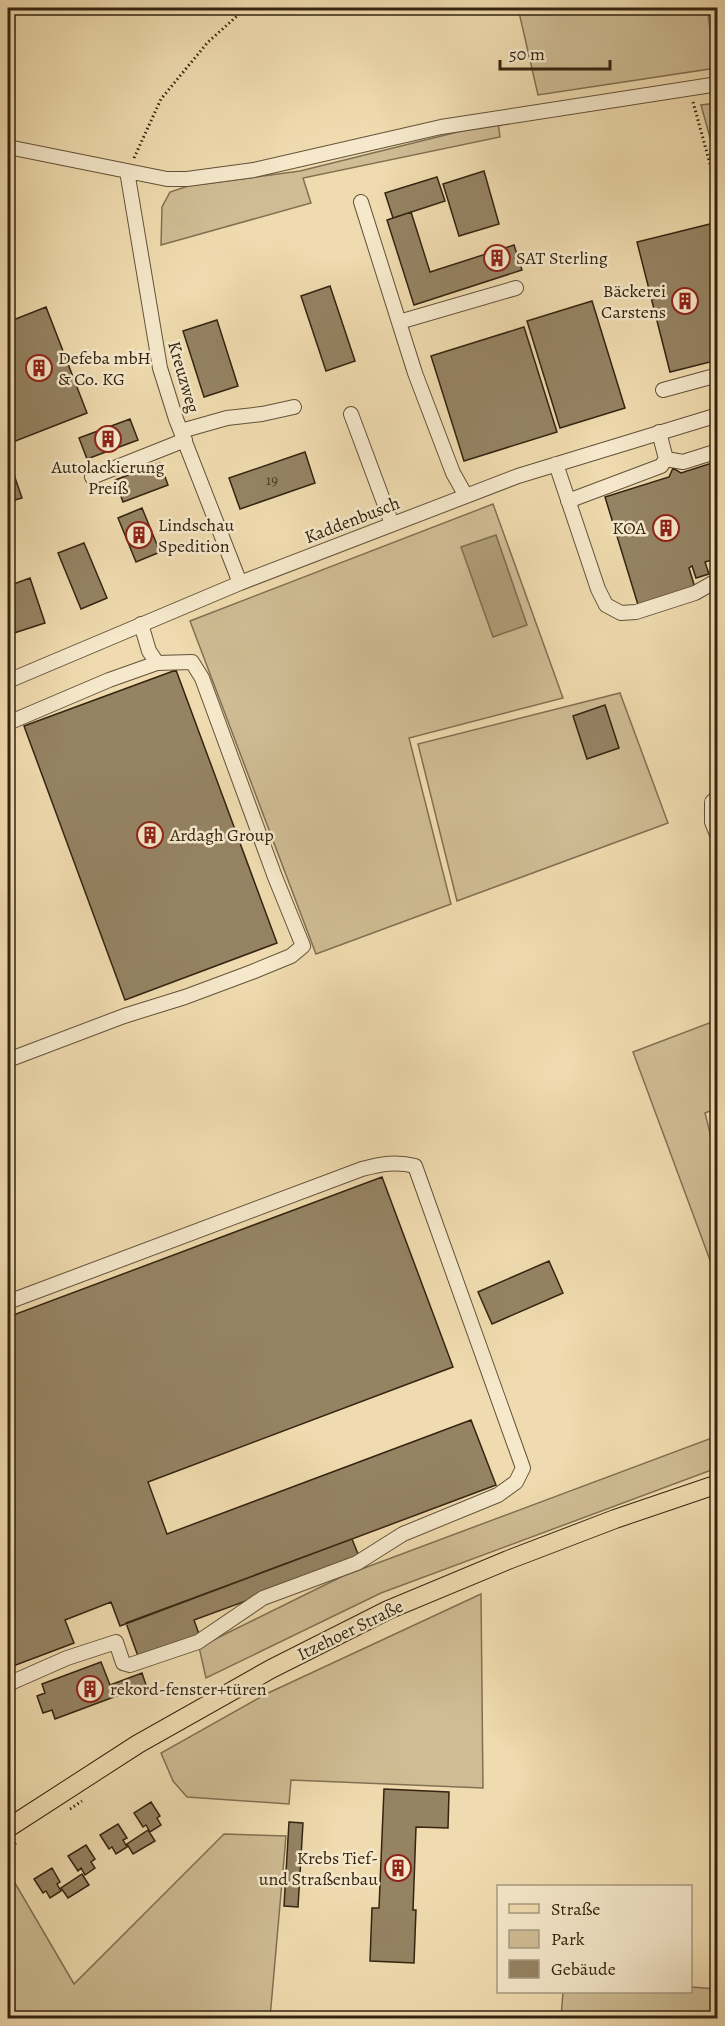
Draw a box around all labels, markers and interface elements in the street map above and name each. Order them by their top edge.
scale bar [500,33,610,71]
text: 50 m [509,42,545,66]
building icon: SAT Sterling [482,243,512,273]
place label: SAT Sterling [516,246,608,270]
place label: Bäckerei Carstens [601,279,666,324]
building icon: Bäckerei Carstens [670,286,700,316]
street label: Kreuzweg [162,338,206,416]
place label: Defeba mbH & Co. KG [58,346,151,391]
building icon: Defeba mbH & Co. KG [24,353,54,383]
building icon: Autolackierung Preiß [93,424,123,454]
place label: Autolackierung Preiß [51,455,164,500]
house number: 19 [266,470,278,490]
street label: Kaddenbusch [301,491,403,549]
place label: Lindschau Spedition [158,513,235,558]
building icon: KOA [651,513,681,543]
place label: KOA [612,516,646,540]
building icon: Lindschau Spedition [124,520,154,550]
building icon: Ardagh Group [135,820,165,850]
place label: Ardagh Group [169,823,274,847]
street label: Itzehoer Straße [293,1594,407,1666]
building icon: rekord-fenster+türen [75,1674,105,1704]
place label: rekord-fenster+türen [110,1677,267,1701]
place label: Krebs Tief- und Straßenbau [259,1846,378,1891]
building icon: Krebs Tief- und Straßenbau [383,1853,413,1883]
legend [497,1885,692,1993]
text: Straße [551,1897,600,1921]
text: Park [551,1927,585,1951]
text: Gebäude [551,1957,616,1981]

